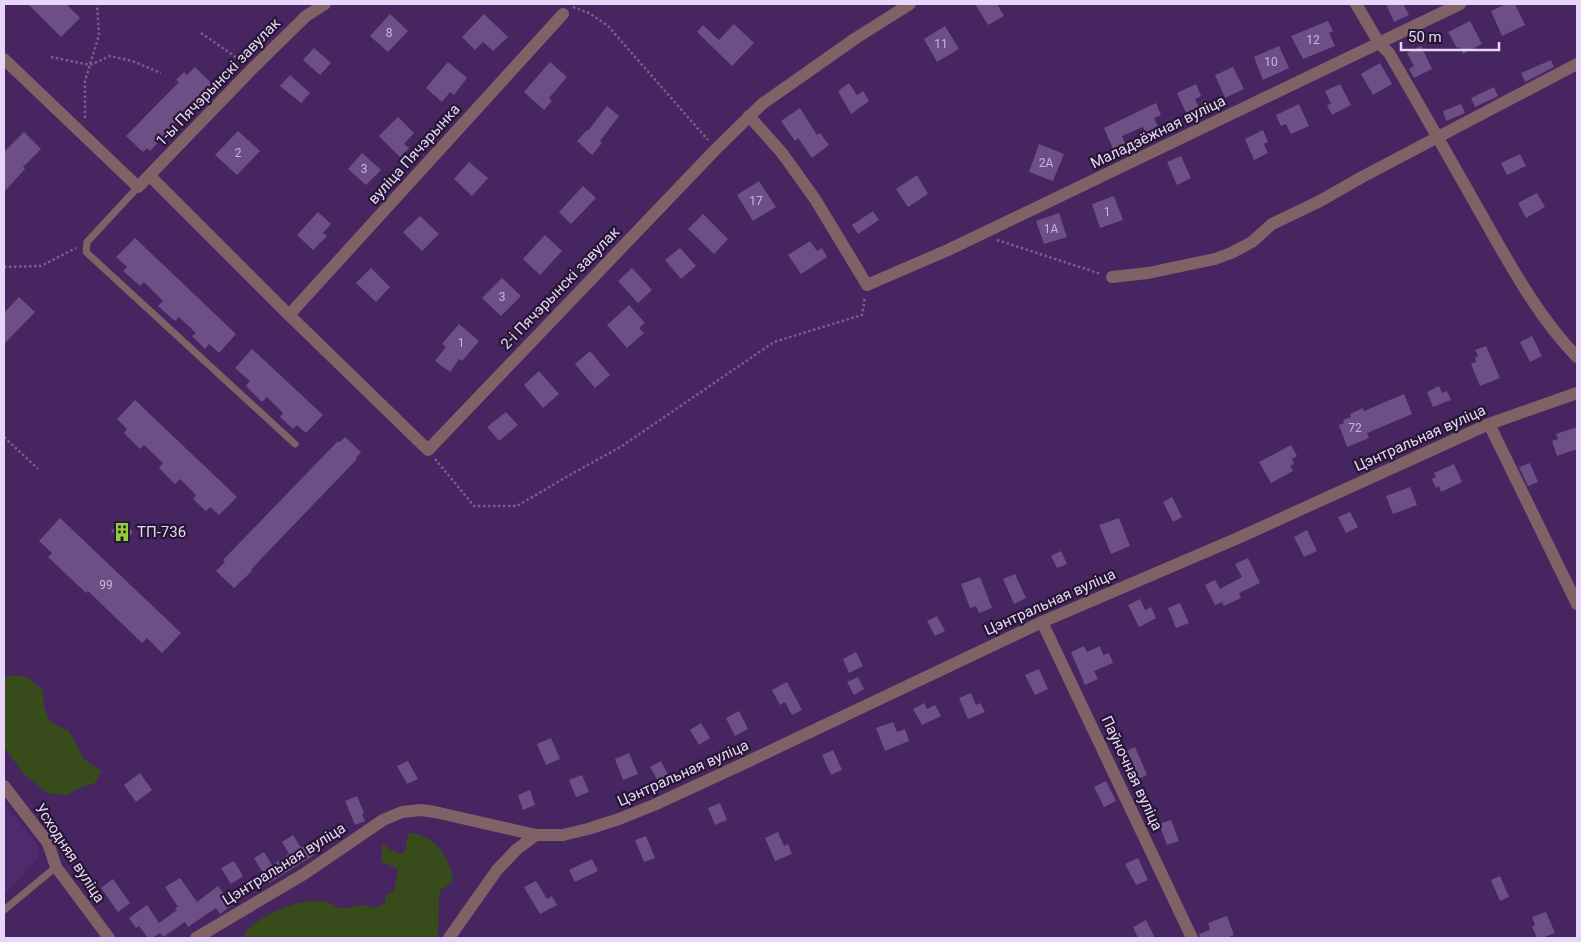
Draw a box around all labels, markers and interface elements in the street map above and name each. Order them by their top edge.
street label: 1-ы Пячэрынскі завулак [152,14,284,150]
scale bar [1401,20,1498,52]
house number: 8 [386,26,393,40]
text: 50 m [1408,28,1442,46]
house number: 12 [1306,33,1320,47]
house number: 11 [934,37,948,51]
house number: 10 [1264,55,1278,69]
street label: Маладзёжная вуліца [1088,92,1228,172]
street label: вуліца Пячэрынка [364,100,464,208]
house number: 2 [235,146,242,160]
house number: 2А [1039,156,1053,170]
house number: 3 [361,162,367,176]
house number: 17 [749,194,763,208]
house number: 1 [1104,205,1110,219]
house number: 1А [1044,222,1058,236]
street label: 2-і Пячэрынскі завулак [497,223,623,353]
house number: 3 [499,290,505,304]
house number: 1 [458,336,464,350]
street label: Цэнтральная вуліца [1352,401,1488,475]
house number: 72 [1348,421,1362,435]
building icon: ТП-736 [111,521,133,543]
place label: ТП-736 [137,523,186,541]
street label: Цэнтральная вуліца [982,565,1118,639]
house number: 99 [99,578,113,592]
street label: Паўночная вуліца [1098,713,1166,833]
street label: Цэнтральная вуліца [615,736,751,810]
street label: Усходняя вуліца [31,800,109,906]
street label: Цэнтральная вуліца [219,819,349,909]

